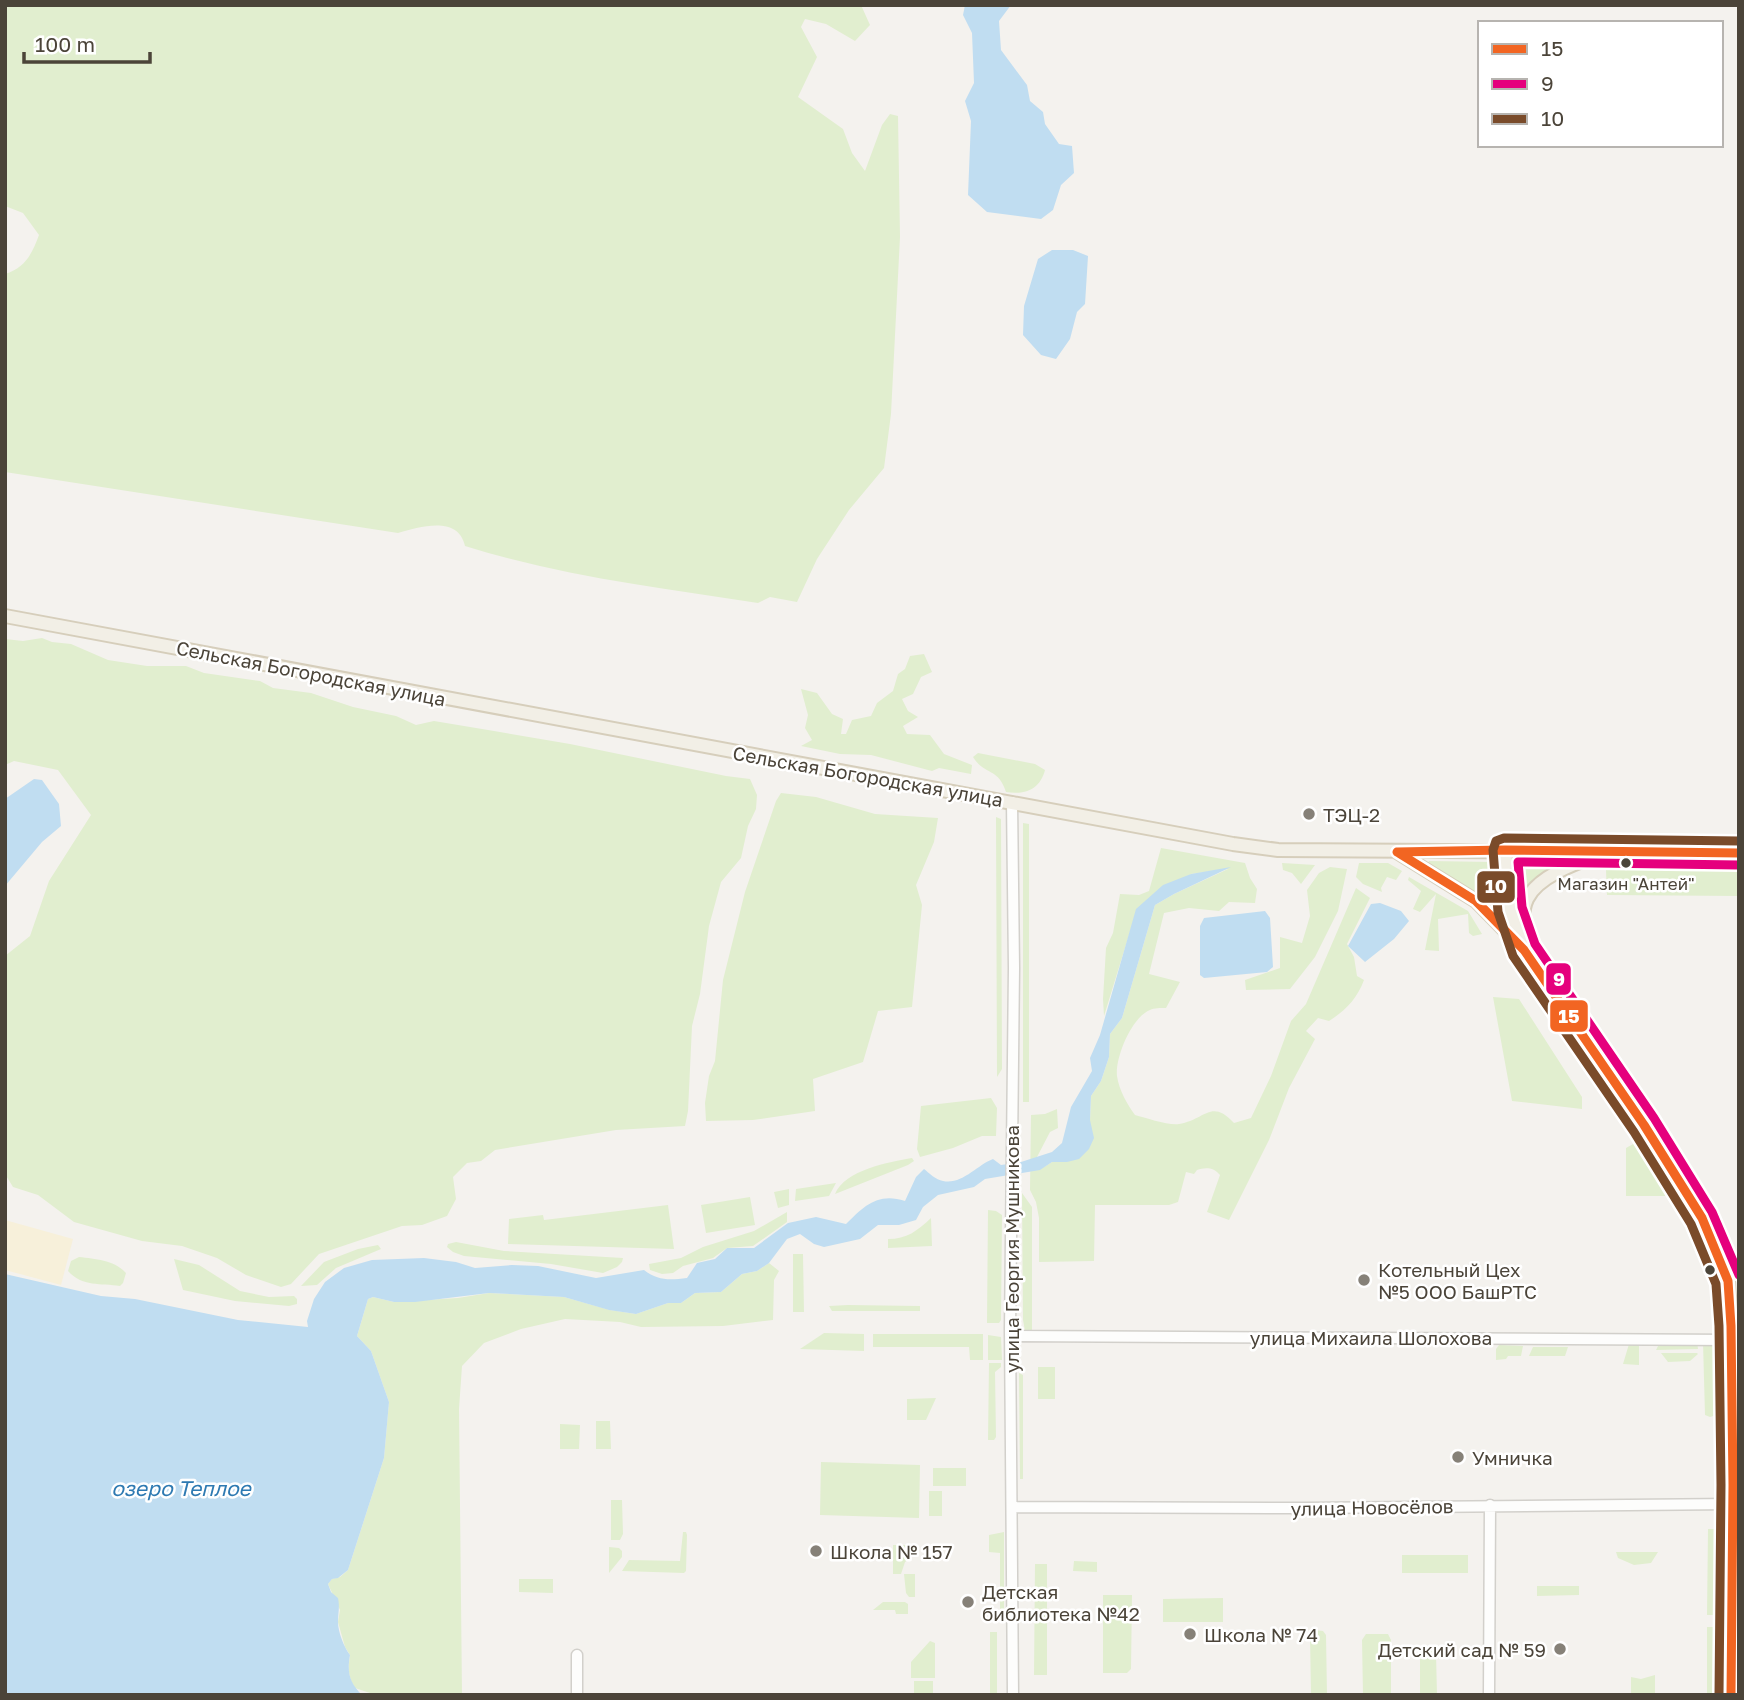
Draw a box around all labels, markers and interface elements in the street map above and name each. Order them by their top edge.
scale bar [24,21,150,65]
legend [1478,21,1723,147]
text: 100 m [35,31,95,57]
text: 15 [1541,35,1563,61]
text: 9 [1541,70,1554,96]
text: 10 [1541,105,1564,131]
street label: Сельская Богородская улица [174,636,448,710]
street label: Сельская Богородская улица [731,741,1005,811]
place label: ТЭЦ-2 [1323,803,1380,826]
marker: ТЭЦ-2 [1301,806,1317,822]
marker: Магазин "Антей" [1619,856,1633,870]
line badge: 10 [1476,870,1516,904]
place label: Магазин "Антей" [1557,873,1695,894]
text: 10 [1485,874,1507,897]
line badge: 9 [1545,962,1572,996]
text: 9 [1553,967,1565,990]
line badge: 15 [1549,999,1589,1033]
text: 15 [1558,1004,1580,1027]
street label: улица Георгия Мушникова [1000,1125,1023,1373]
place label: Котельный Цех №5 ООО БашРТС [1378,1258,1537,1303]
unlabelled marker [1703,1263,1717,1277]
marker: Котельный Цех №5 ООО БашРТС [1356,1272,1372,1288]
street label: улица Михаила Шолохова [1250,1326,1492,1349]
place label: Умничка [1472,1446,1553,1469]
marker: Умничка [1450,1449,1466,1465]
water label: озеро Теплое [111,1475,253,1501]
street label: улица Новосёлов [1290,1494,1454,1520]
place label: Школа № 157 [830,1540,953,1563]
marker: Школа № 157 [808,1543,824,1559]
place label: Детская библиотека №42 [982,1580,1140,1625]
marker: Детская библиотека №42 [960,1594,976,1610]
place label: Школа № 74 [1204,1623,1318,1646]
marker: Школа № 74 [1182,1626,1198,1642]
place label: Детский сад № 59 [1378,1638,1546,1661]
marker: Детский сад № 59 [1552,1641,1568,1657]

